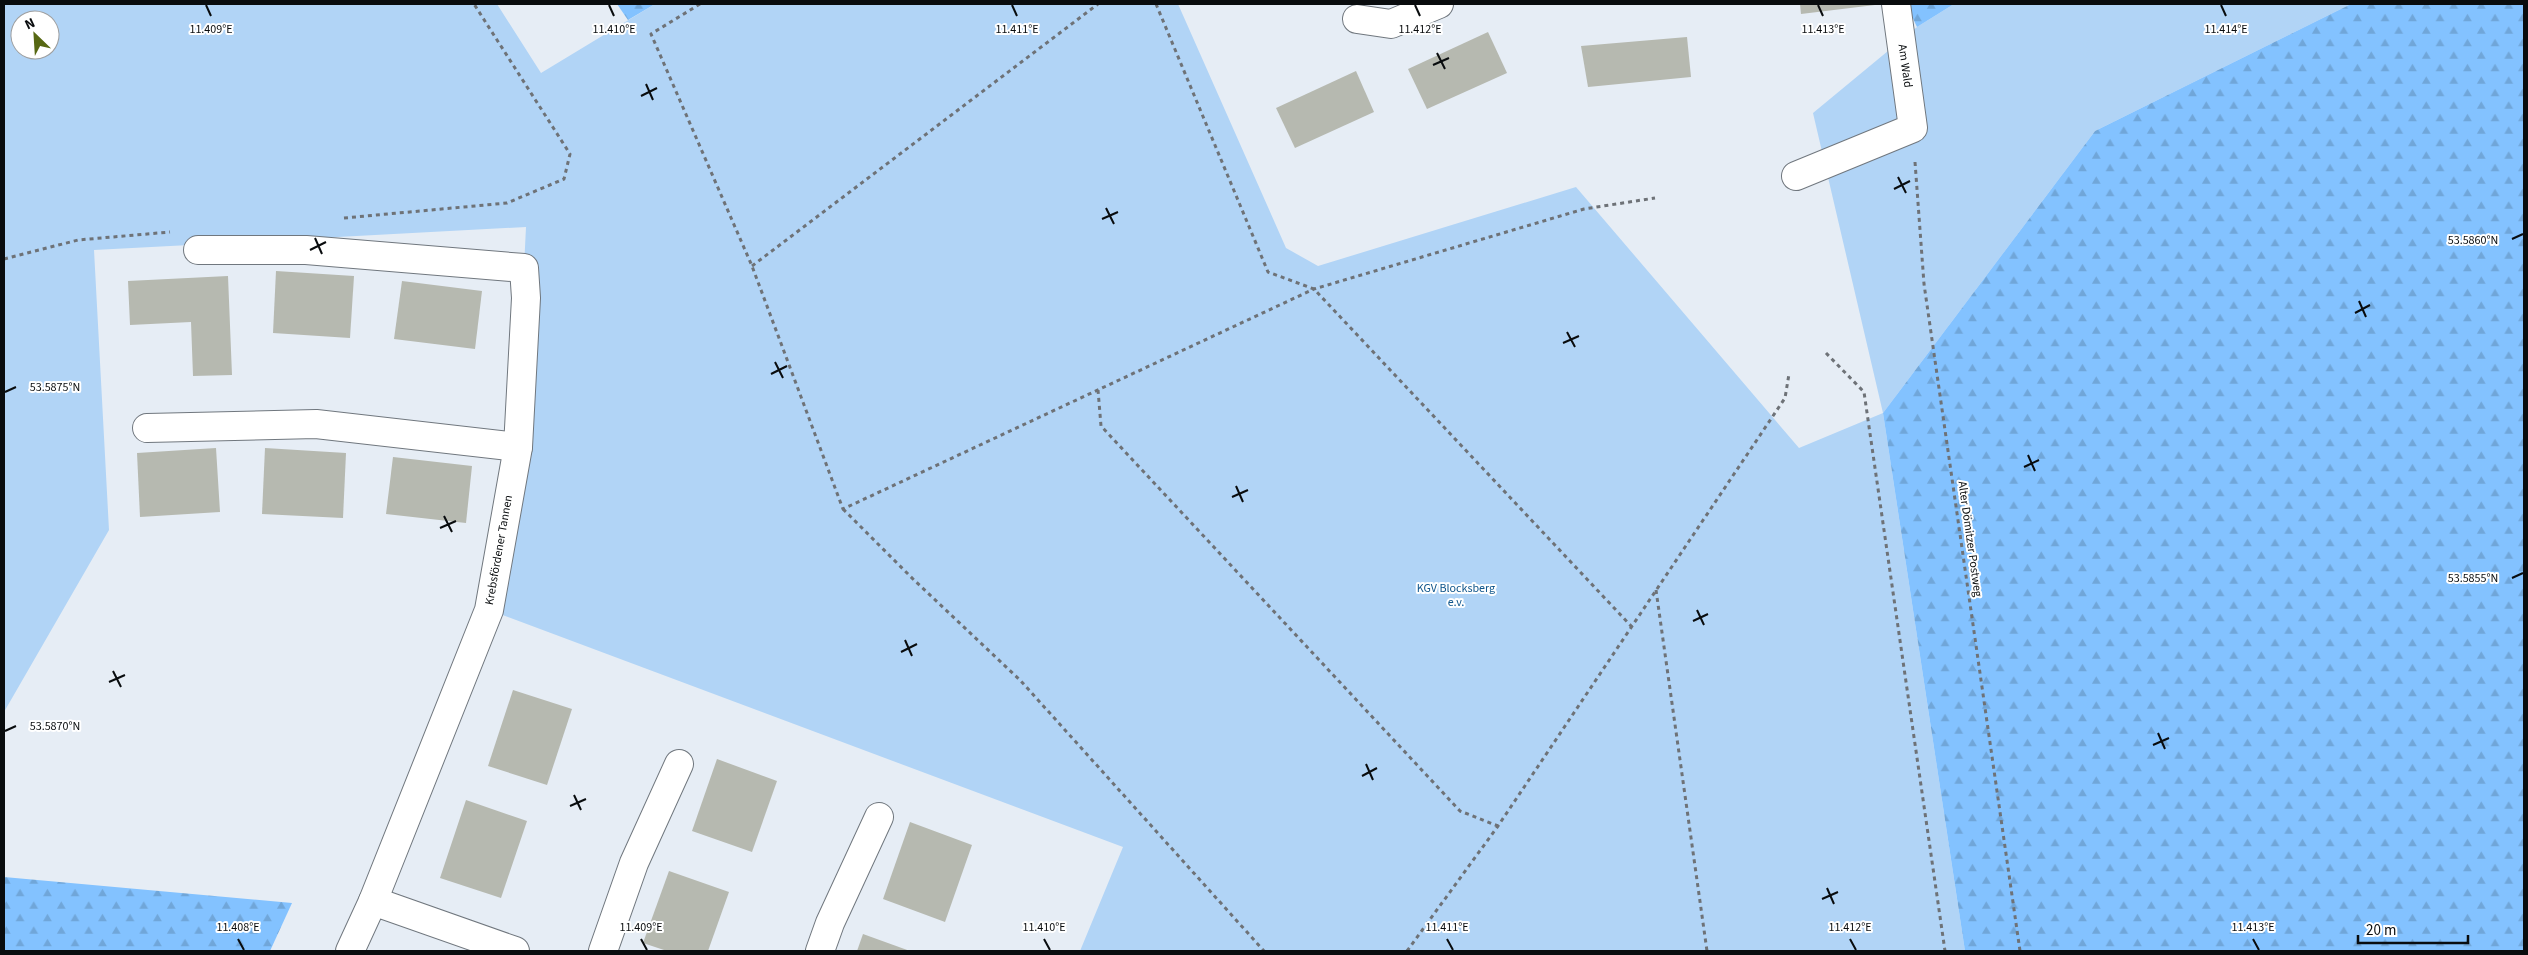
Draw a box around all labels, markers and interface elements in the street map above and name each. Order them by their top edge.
north arrow [10,10,60,60]
text: N [21,13,38,35]
text: 11.409°E [189,21,233,38]
text: 11.410°E [592,21,636,38]
text: 11.411°E [995,21,1039,38]
text: 11.412°E [1398,21,1442,38]
text: 11.413°E [1801,21,1845,38]
text: 11.414°E [2204,21,2248,38]
street label: Am Wald [1894,43,1916,89]
text: 53.5860°N [2448,232,2498,249]
text: 53.5875°N [30,379,80,396]
street label: Alter Dömitzer Postweg [1953,480,1987,598]
street label: Krebsfördener Tannen [481,494,517,606]
text: 53.5855°N [2448,570,2498,587]
park label: KGV Blocksberg e.v. [1417,580,1495,611]
text: 53.5870°N [30,718,80,735]
scale bar [2358,912,2468,944]
text: 11.408°E [216,919,260,936]
text: 11.409°E [619,919,663,936]
text: 11.410°E [1022,919,1066,936]
text: 11.411°E [1425,919,1469,936]
text: 11.412°E [1828,919,1872,936]
text: 11.413°E [2231,919,2275,936]
text: 20 m [2366,920,2396,941]

